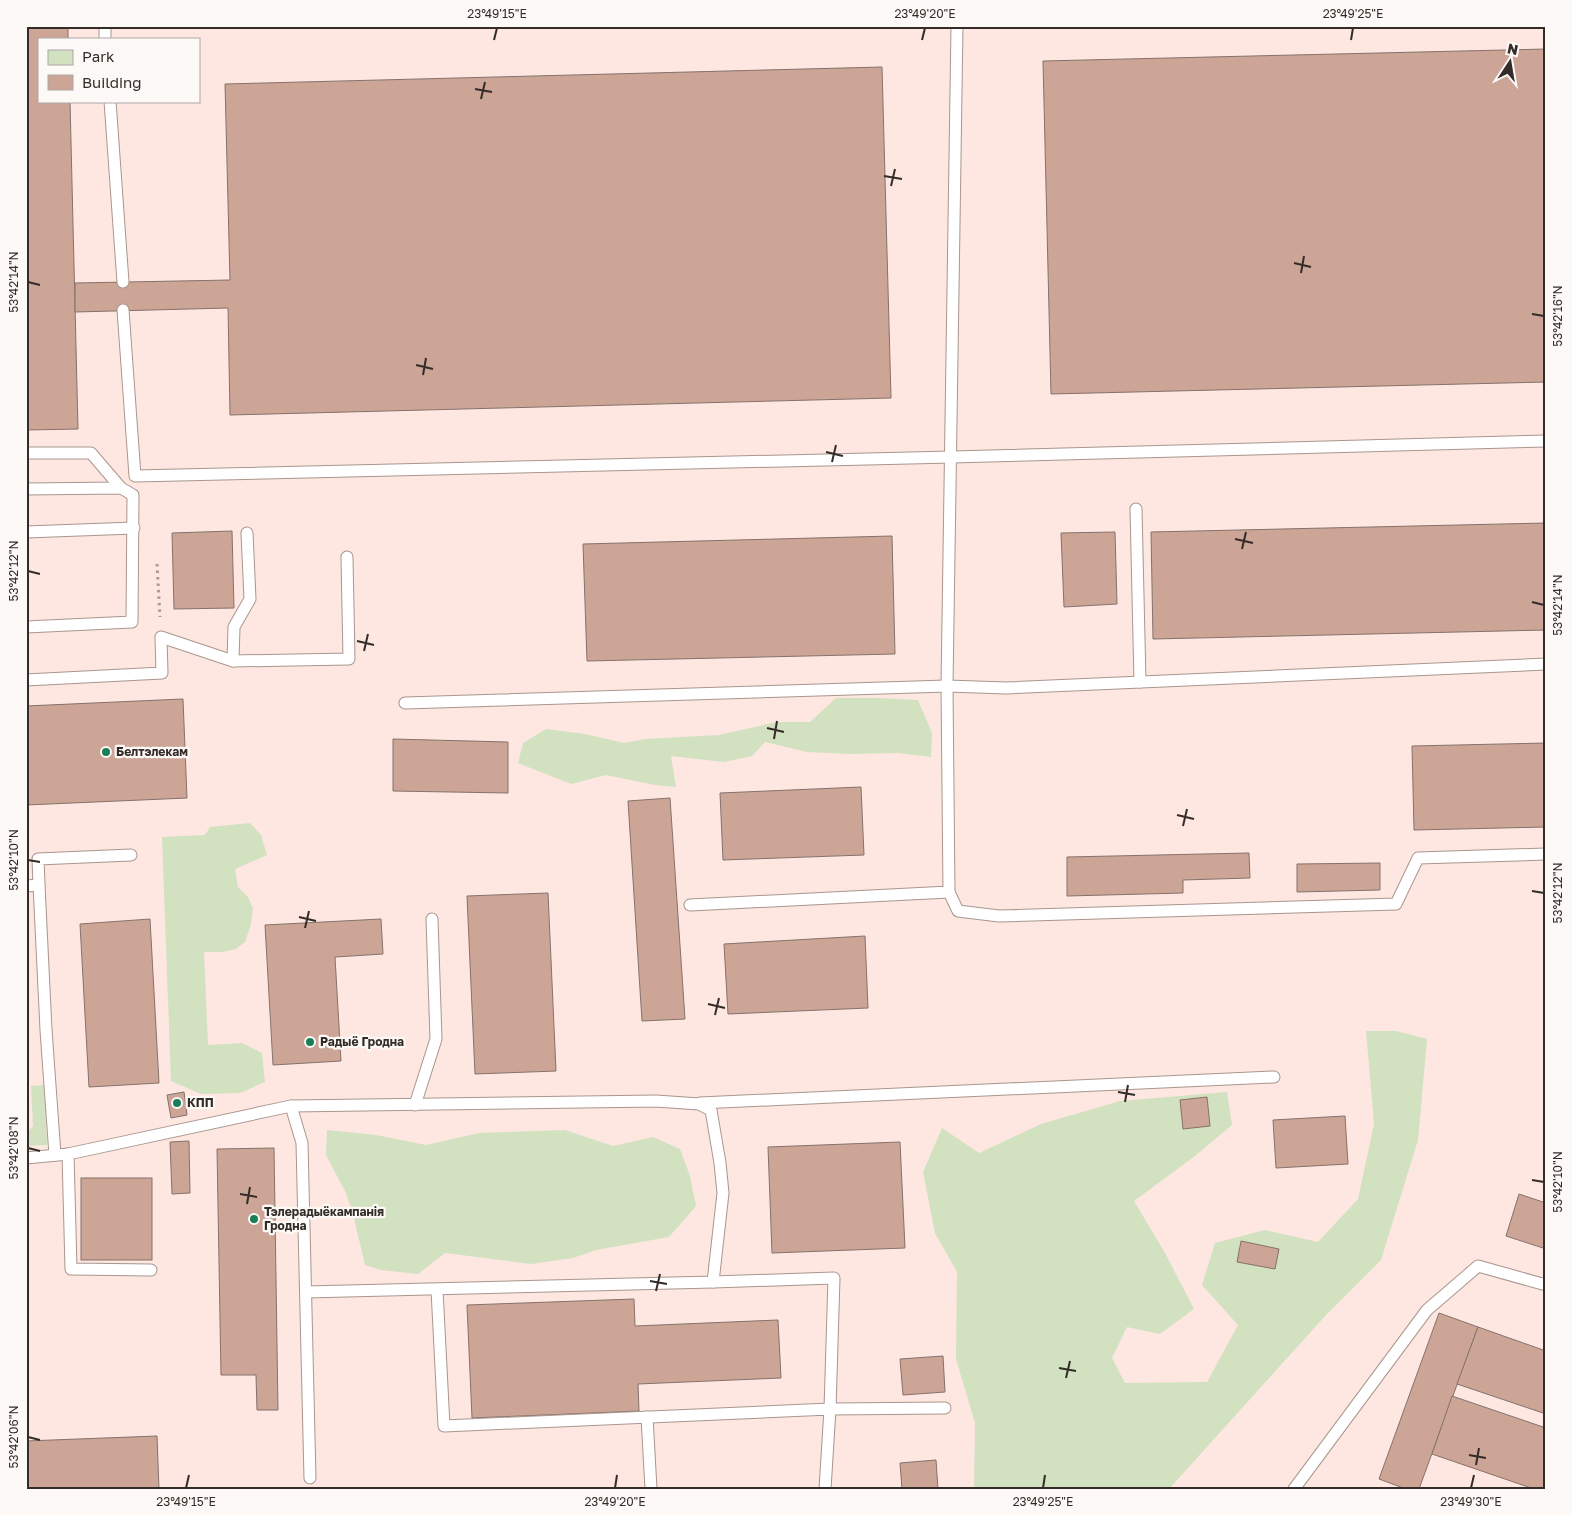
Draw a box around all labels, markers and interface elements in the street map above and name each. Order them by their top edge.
text: 23°49'15"E [467,6,527,21]
text: 23°49'20"E [894,6,956,21]
text: 23°49'25"E [1323,6,1383,21]
legend [38,38,200,102]
north arrow [1484,38,1534,88]
text: N [1506,39,1520,58]
text: Park [82,47,115,65]
text: Building [82,73,142,91]
text: 53°42'14"N [6,251,21,313]
text: 53°42'16"N [1550,285,1565,347]
text: 53°42'12"N [6,540,21,602]
text: 53°42'14"N [1550,574,1565,636]
place label: Белтэлекам [116,744,188,759]
marker: Белтэлекам [100,746,112,758]
text: 53°42'10"N [6,829,21,891]
text: 53°42'12"N [1550,862,1565,924]
place label: Радыё Гродна [320,1034,404,1049]
marker: Радыё Гродна [304,1036,316,1048]
place label: КПП [187,1095,214,1110]
marker: КПП [171,1097,183,1109]
text: 53°42'08"N [6,1116,21,1180]
text: 53°42'10"N [1550,1151,1565,1213]
place label: Тэлерадыёкампанія Гродна [264,1204,384,1233]
marker: Тэлерадыёкампанія Гродна [248,1213,260,1225]
text: 53°42'06"N [6,1405,21,1469]
text: 23°49'15"E [156,1494,216,1509]
text: 23°49'20"E [584,1494,646,1509]
text: 23°49'25"E [1013,1494,1073,1509]
text: 23°49'30"E [1440,1494,1502,1509]

